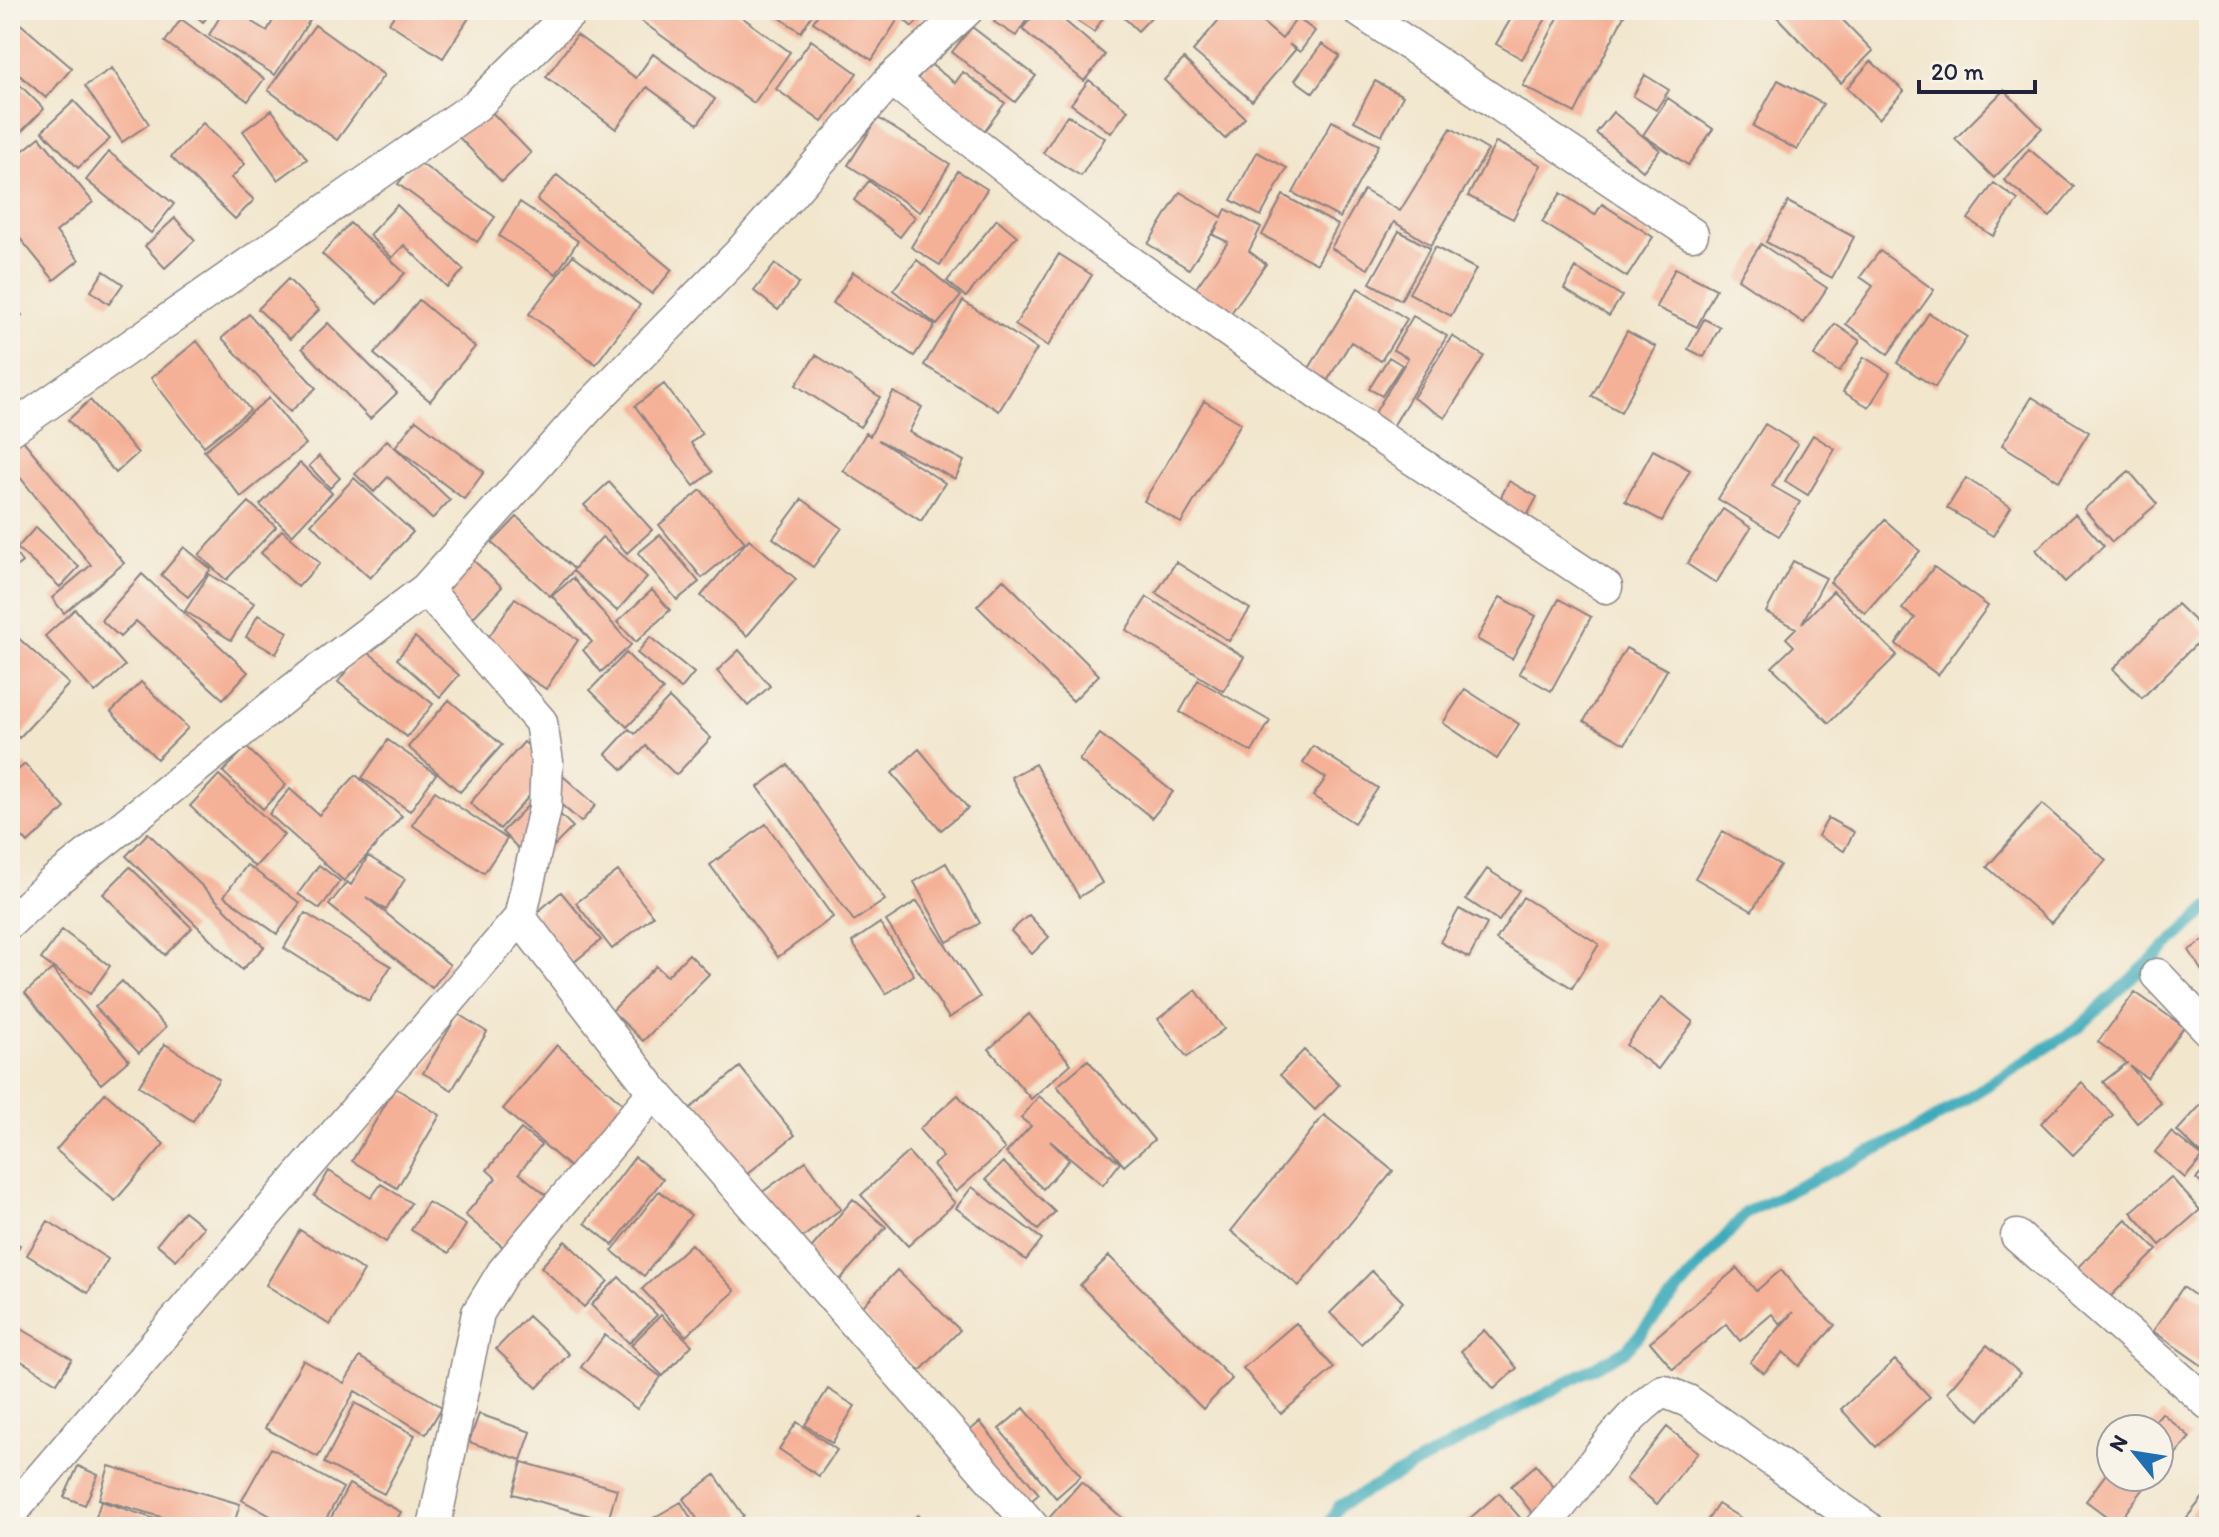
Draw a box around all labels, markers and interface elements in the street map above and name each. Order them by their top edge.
scale bar [1919,44,2035,94]
text: 20 m [1931,57,1984,86]
north arrow [2095,1413,2175,1493]
text: N [2103,1430,2134,1456]

